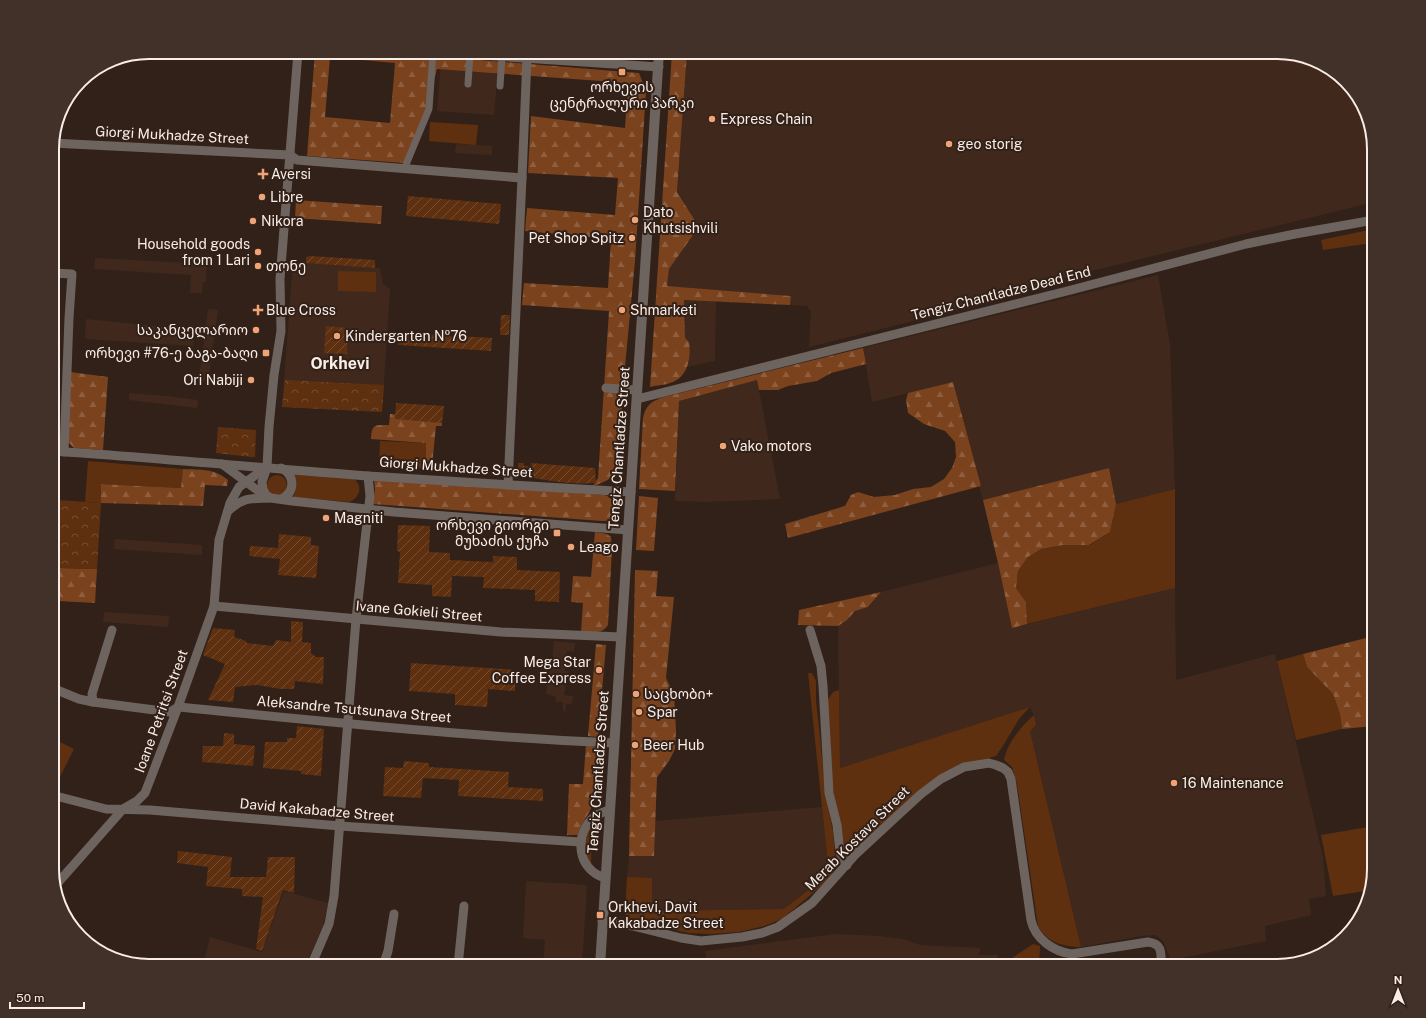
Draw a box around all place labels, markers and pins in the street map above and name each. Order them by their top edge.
marker: ორხევის ცენტრალური პარკი [617,67,627,77]
place label: ორხევის ცენტრალური პარკი [550,79,694,112]
place label: Express Chain [720,111,813,127]
marker: Express Chain [707,114,717,124]
place label: geo storig [957,136,1023,152]
marker: geo storig [944,139,954,149]
place label: Aversi [271,166,311,182]
marker: Aversi [258,169,268,179]
place label: Libre [270,189,303,205]
marker: Libre [257,192,267,202]
place label: Dato Khutsishvili [643,204,718,236]
place label: Nikora [261,213,304,229]
marker: Dato Khutsishvili [630,215,640,225]
marker: Nikora [248,216,258,226]
place label: Pet Shop Spitz [528,230,624,246]
marker: Pet Shop Spitz [627,233,637,243]
place label: Household goods from 1 Lari [137,236,250,268]
marker: Household goods from 1 Lari [253,247,263,257]
place label: თონე [266,258,306,275]
marker: თონე [253,261,263,271]
place label: Blue Cross [266,302,336,318]
place label: Shmarketi [630,302,697,318]
marker: Blue Cross [253,305,263,315]
marker: Shmarketi [617,305,627,315]
place label: საკანცელარიო [137,322,248,339]
marker: საკანცელარიო [251,325,261,335]
place label: Kindergarten №76 [345,328,467,344]
marker: Kindergarten №76 [332,331,342,341]
place label: ორხევი #76-ე ბაგა-ბაღი [85,345,258,362]
marker: ორხევი #76-ე ბაგა-ბაღი [261,348,271,358]
place label: Ori Nabiji [183,372,243,388]
marker: Ori Nabiji [246,375,256,385]
place label: Vako motors [731,438,812,454]
marker: Vako motors [718,441,728,451]
place label: Magniti [334,510,383,526]
marker: Magniti [321,513,331,523]
place label: ორხევი გიორგი მუხაძის ქუჩა [436,517,549,550]
marker: ორხევი გიორგი მუხაძის ქუჩა [552,528,562,538]
place label: Leago [579,539,619,555]
marker: Leago [566,542,576,552]
place label: Mega Star Coffee Express [492,654,591,686]
marker: Mega Star Coffee Express [594,665,604,675]
place label: საცხობი+ [644,686,713,703]
marker: საცხობი+ [631,689,641,699]
place label: Spar [647,704,678,720]
marker: Spar [634,707,644,717]
place label: Beer Hub [643,737,704,753]
marker: Beer Hub [630,740,640,750]
place label: 16 Maintenance [1182,775,1284,791]
marker: 16 Maintenance [1169,778,1179,788]
place label: Orkhevi, Davit Kakabadze Street [608,899,724,931]
marker: Orkhevi, Davit Kakabadze Street [595,910,605,920]

